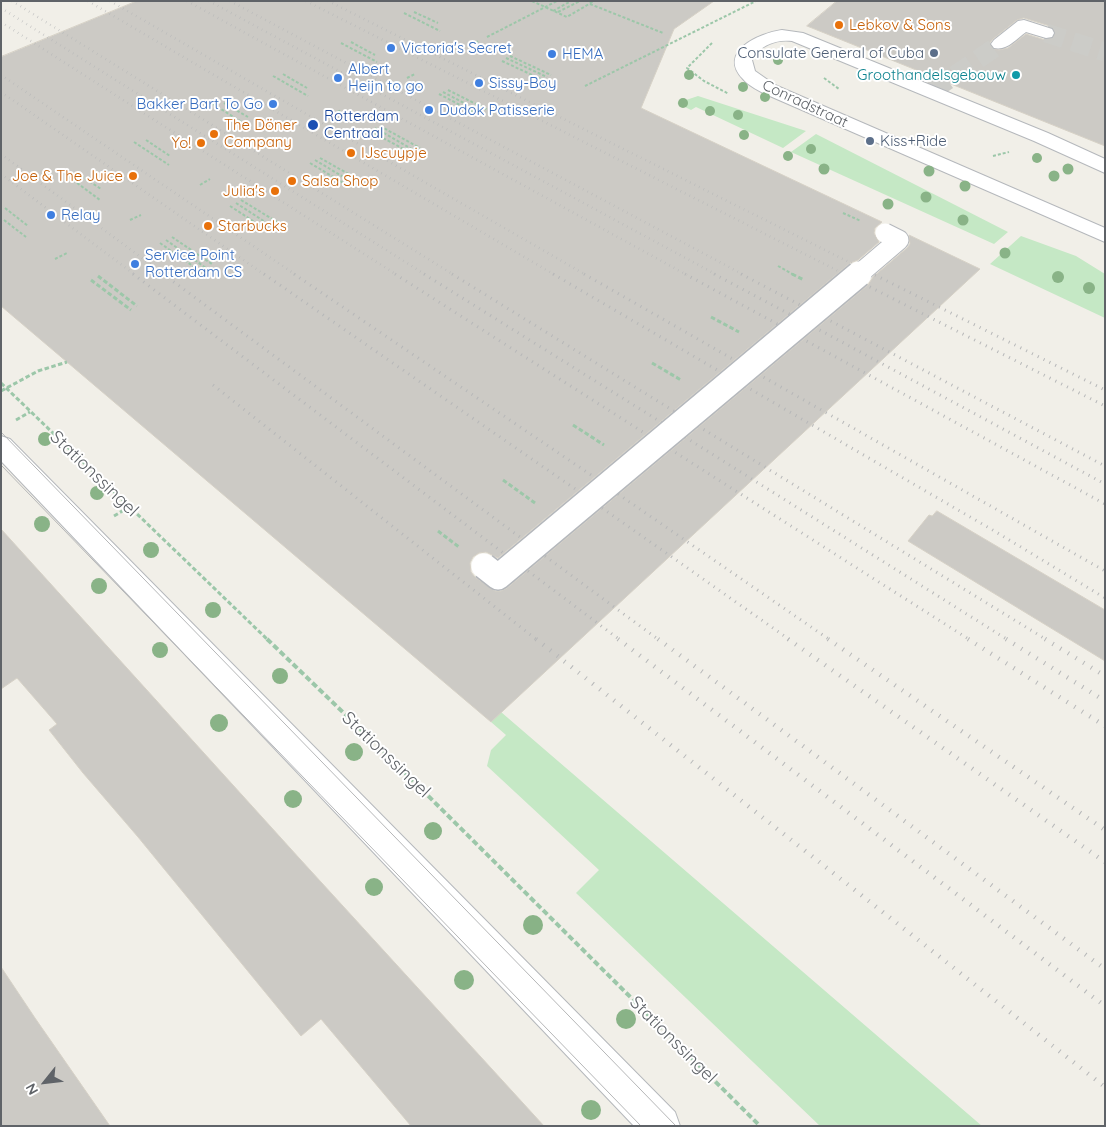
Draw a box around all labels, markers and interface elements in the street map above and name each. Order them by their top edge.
place label: Lebkov & Sons [849,16,951,34]
marker: Lebkov & Sons [833,19,845,31]
place label: Victoria's Secret [401,39,512,57]
marker: Victoria's Secret [385,42,397,54]
place label: Consulate General of Cuba [737,44,924,62]
place label: HEMA [562,45,603,63]
marker: Consulate General of Cuba [928,47,940,59]
marker: HEMA [546,48,558,60]
place label: Albert Heijn to go [348,60,424,95]
place label: Groothandelsgebouw [857,66,1006,84]
marker: Groothandelsgebouw [1010,69,1022,81]
marker: Albert Heijn to go [332,72,344,84]
place label: Sissy-Boy [489,74,556,92]
street label: Conradstraat [759,76,851,132]
marker: Sissy-Boy [473,77,485,89]
place label: Bakker Bart To Go [136,95,263,113]
marker: Bakker Bart To Go [267,98,279,110]
place label: Dudok Patisserie [439,101,555,119]
marker: Dudok Patisserie [423,104,435,116]
place label: Rotterdam Centraal [324,107,399,142]
place label: The Döner Company [224,116,297,151]
marker: Rotterdam Centraal [306,118,320,132]
marker: The Döner Company [208,128,220,140]
place label: Kiss+Ride [880,132,947,150]
place label: Yo! [171,134,191,152]
marker: Kiss+Ride [864,135,876,147]
marker: Yo! [195,137,207,149]
place label: IJscuypje [361,144,427,162]
marker: IJscuypje [345,147,357,159]
place label: Joe & The Juice [12,167,123,185]
marker: Joe & The Juice [127,170,139,182]
place label: Salsa Shop [302,172,378,190]
marker: Salsa Shop [286,175,298,187]
place label: Julia's [222,182,265,200]
marker: Julia's [269,185,281,197]
place label: Relay [61,206,101,224]
marker: Relay [45,209,57,221]
place label: Starbucks [218,217,287,235]
marker: Starbucks [202,220,214,232]
place label: Service Point Rotterdam CS [145,246,242,281]
marker: Service Point Rotterdam CS [129,258,141,270]
street label: Stationssingel [45,426,143,522]
street label: Stationssingel [337,707,435,803]
street label: Stationssingel [625,992,721,1088]
north arrow [20,1057,70,1107]
text: N [22,1080,42,1098]

